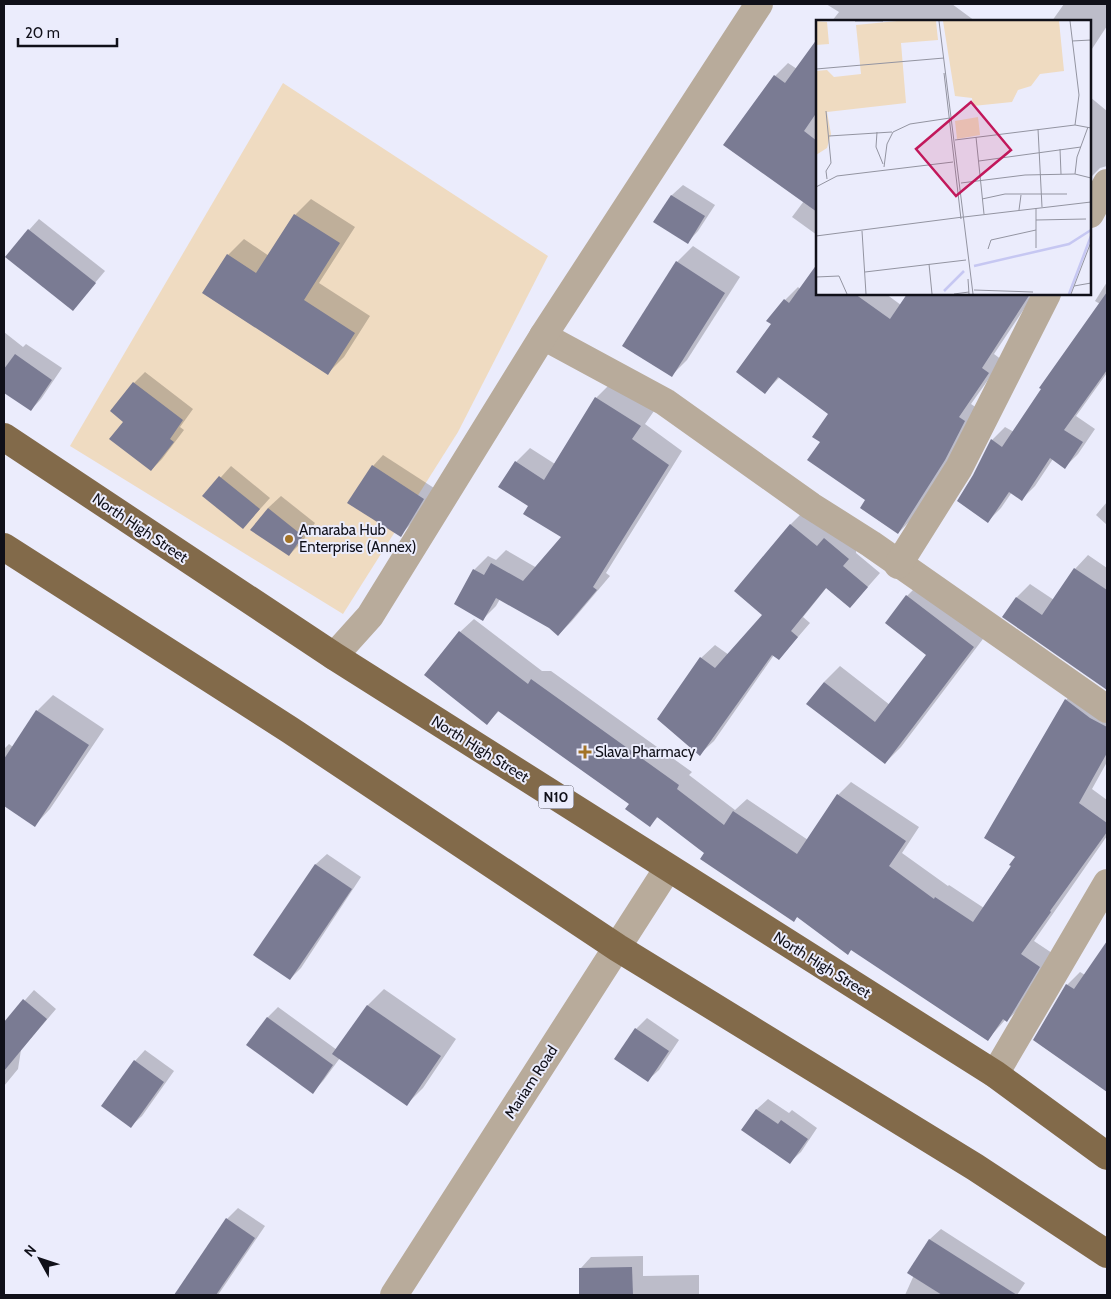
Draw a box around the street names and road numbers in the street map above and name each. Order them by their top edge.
street label: North High Street [89,489,191,567]
street label: North High Street [428,712,532,786]
road number: N10 [538,786,574,809]
street label: North High Street [770,928,874,1002]
street label: Mariam Road [501,1042,561,1122]

